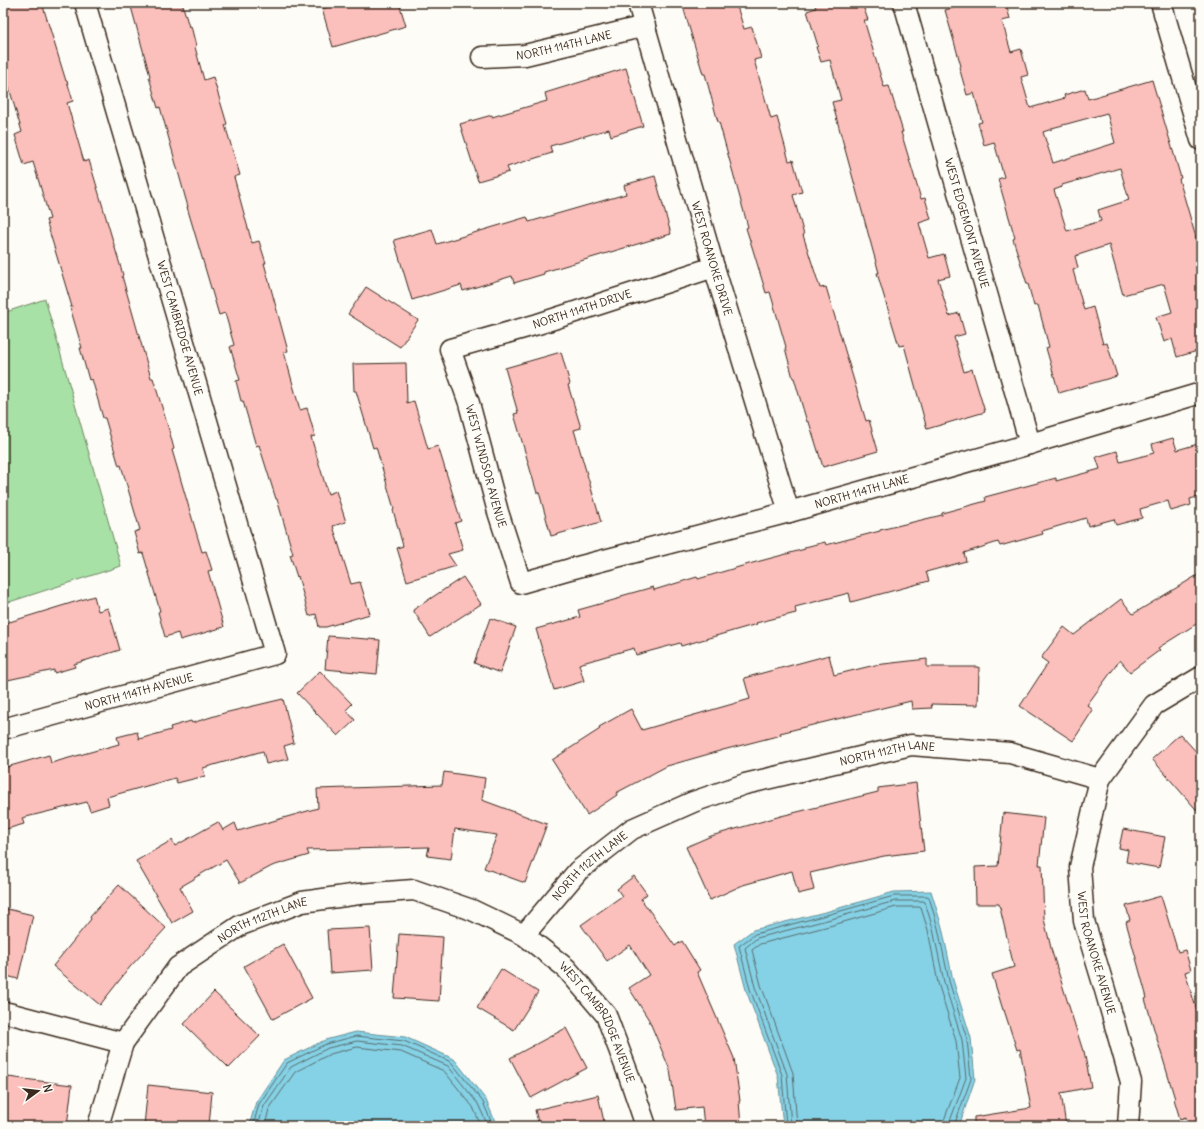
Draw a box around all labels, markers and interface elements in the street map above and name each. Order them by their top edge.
street label: NORTH 114TH LANE [516,27,613,62]
street label: WEST EDGEMONT AVENUE [942,156,992,290]
street label: WEST ROANOKE DRIVE [688,200,735,317]
street label: WEST CAMBRIDGE AVENUE [154,259,206,397]
street label: NORTH 114TH DRIVE [531,286,633,332]
street label: WEST WINDSOR AVENUE [463,403,510,529]
street label: NORTH 114TH LANE [813,471,911,511]
street label: NORTH 114TH AVENUE [83,670,195,713]
street label: NORTH 112TH LANE [838,738,936,769]
street label: NORTH 112TH LANE [549,828,630,903]
street label: WEST ROANOKE AVENUE [1075,891,1119,1016]
street label: NORTH 112TH LANE [215,894,308,946]
street label: WEST CAMBRIDGE AVENUE [557,959,638,1084]
north arrow [18,1071,58,1111]
text: N [40,1083,55,1094]

